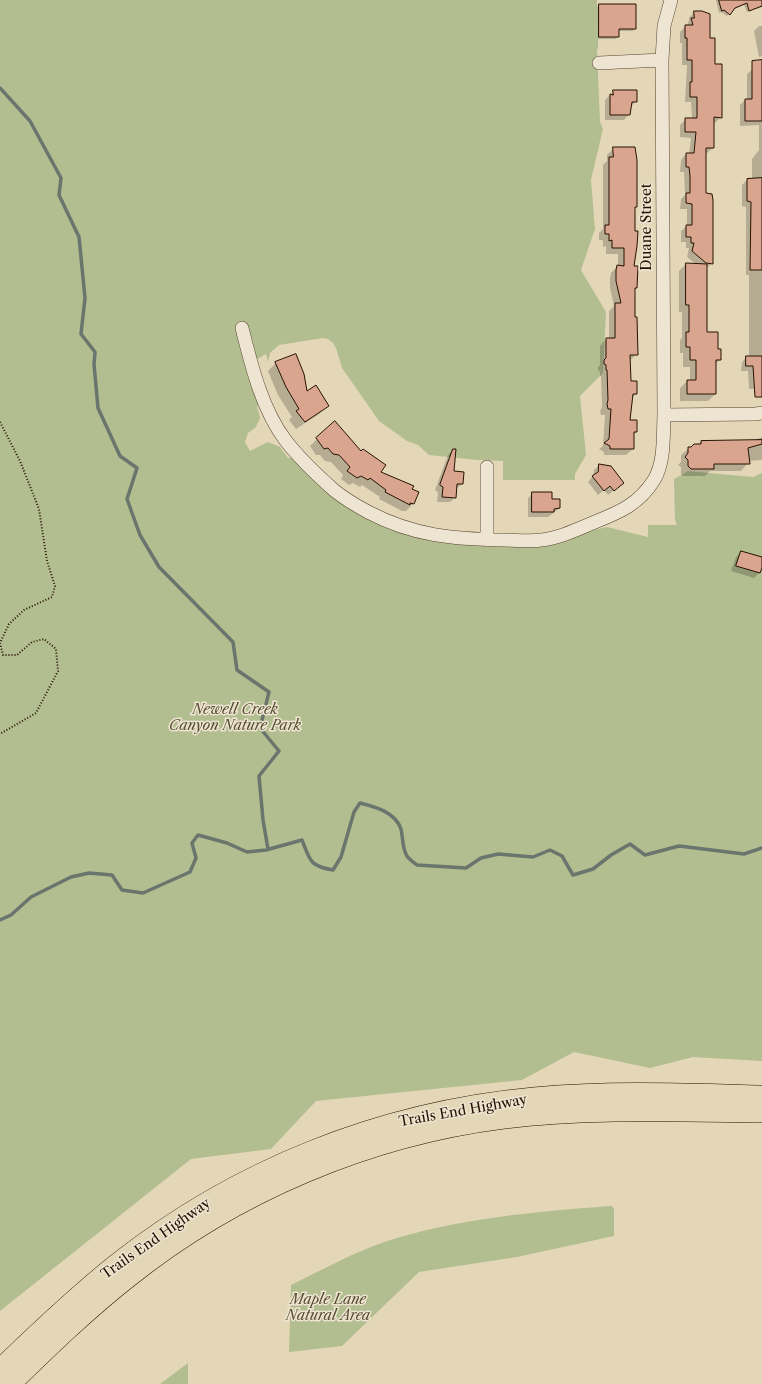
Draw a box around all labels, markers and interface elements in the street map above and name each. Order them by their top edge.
street label: Duane Street [639,183,655,271]
park label: Newell Creek Canyon Nature Park [169,702,301,734]
street label: Trails End Highway [398,1091,528,1131]
street label: Trails End Highway [98,1195,214,1283]
park label: Maple Lane Natural Area [286,1292,370,1324]

